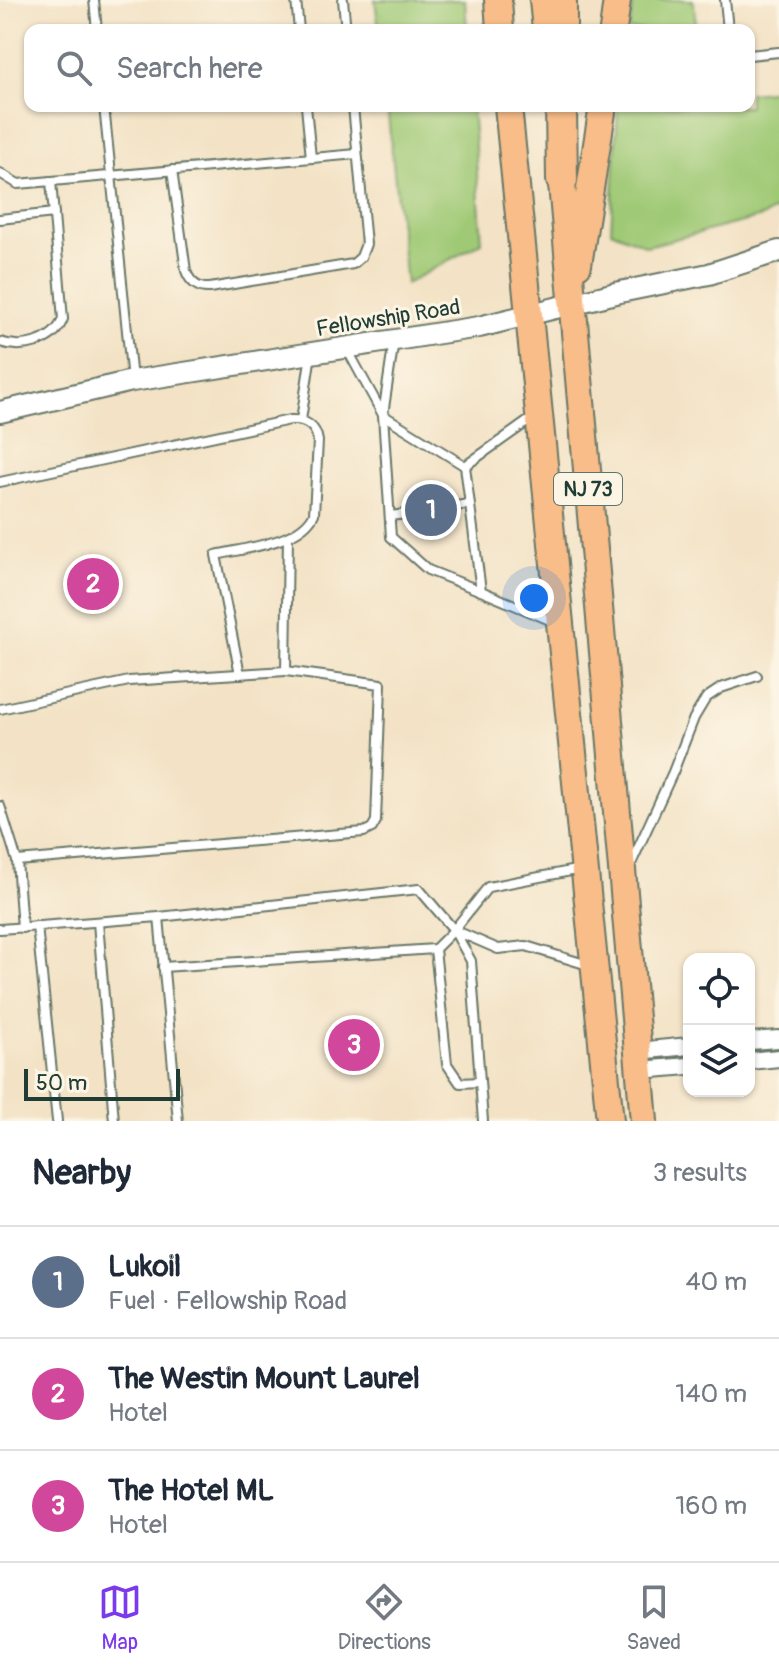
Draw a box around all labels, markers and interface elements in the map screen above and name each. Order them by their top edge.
search box [24,24,755,112]
icon: search [52,46,96,90]
text: Search here [116,50,263,87]
street label: Fellowship Road [314,293,462,343]
road number: NJ 73 [554,473,622,505]
pin: 1 [405,480,457,540]
pin: 2 [67,554,119,614]
your location [514,578,554,618]
map controls [683,953,755,1097]
button: locate [683,953,755,1025]
pin: 3 [328,1015,380,1075]
button: layers [683,1025,755,1097]
scale bar [24,1065,180,1101]
text: 50 m [36,1069,87,1097]
text: Nearby [32,1152,131,1195]
text: 3 results [653,1157,747,1189]
text: Lukoil [108,1248,181,1285]
text: 1 [53,1266,63,1298]
text: 40 m [685,1266,747,1298]
text: Fuel · Fellowship Road [108,1285,347,1317]
text: The Westin Mount Laurel [108,1360,420,1397]
text: 2 [51,1378,65,1410]
text: 140 m [675,1378,747,1410]
text: Hotel [108,1397,168,1429]
text: The Hotel ML [108,1472,274,1509]
text: 3 [51,1490,65,1522]
text: 160 m [675,1490,747,1522]
text: Hotel [108,1509,168,1541]
tab: Map [98,1580,142,1656]
tab: Directions [338,1580,431,1656]
tab: Saved [627,1580,681,1656]

